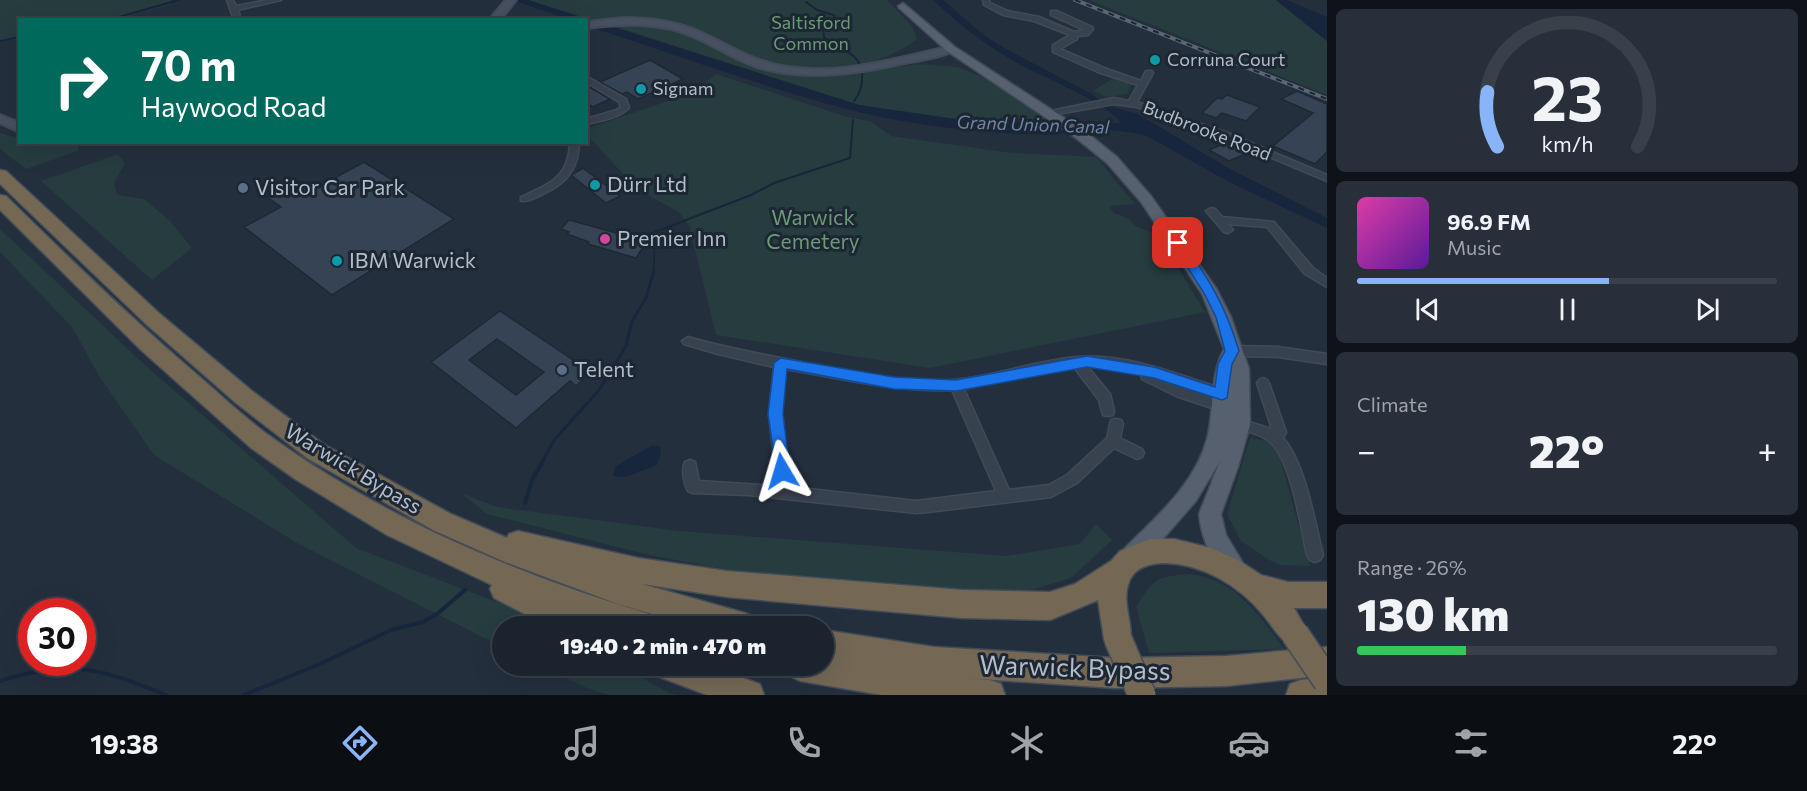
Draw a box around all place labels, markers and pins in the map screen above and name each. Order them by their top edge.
place label: Corruna Court [1167,48,1285,70]
marker: Corruna Court [1148,53,1162,67]
place label: Signam [653,77,713,99]
marker: Signam [634,82,648,96]
place label: Dürr Ltd [607,171,687,196]
place label: Visitor Car Park [255,174,405,199]
marker: Dürr Ltd [588,178,602,192]
marker: Visitor Car Park [236,181,250,195]
pin [1152,217,1203,268]
place label: Premier Inn [617,225,726,250]
marker: Premier Inn [598,232,612,246]
place label: IBM Warwick [349,247,476,272]
marker: IBM Warwick [330,254,344,268]
place label: Telent [574,356,634,381]
marker: Telent [555,363,569,377]

